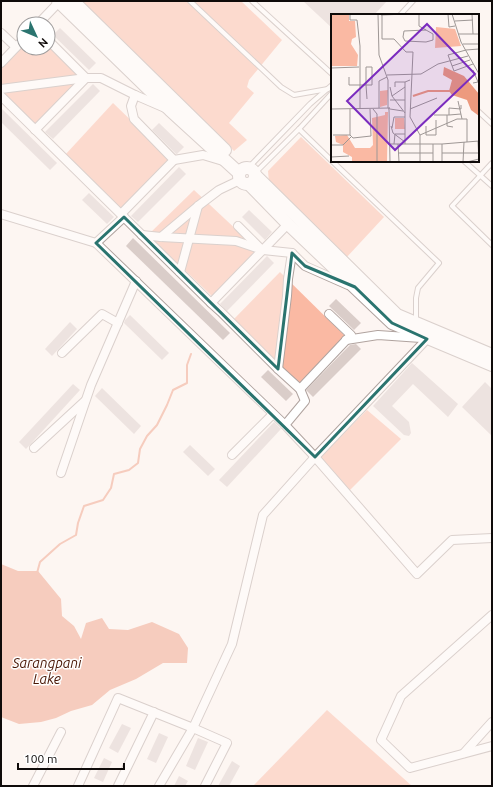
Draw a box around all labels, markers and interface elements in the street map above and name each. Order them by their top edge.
inset map [331,14,479,162]
north arrow [16,16,56,56]
text: N [36,36,50,50]
water label: Sarangpani Lake [11,655,82,687]
scale bar [18,745,124,771]
text: 100 m [24,752,57,765]

